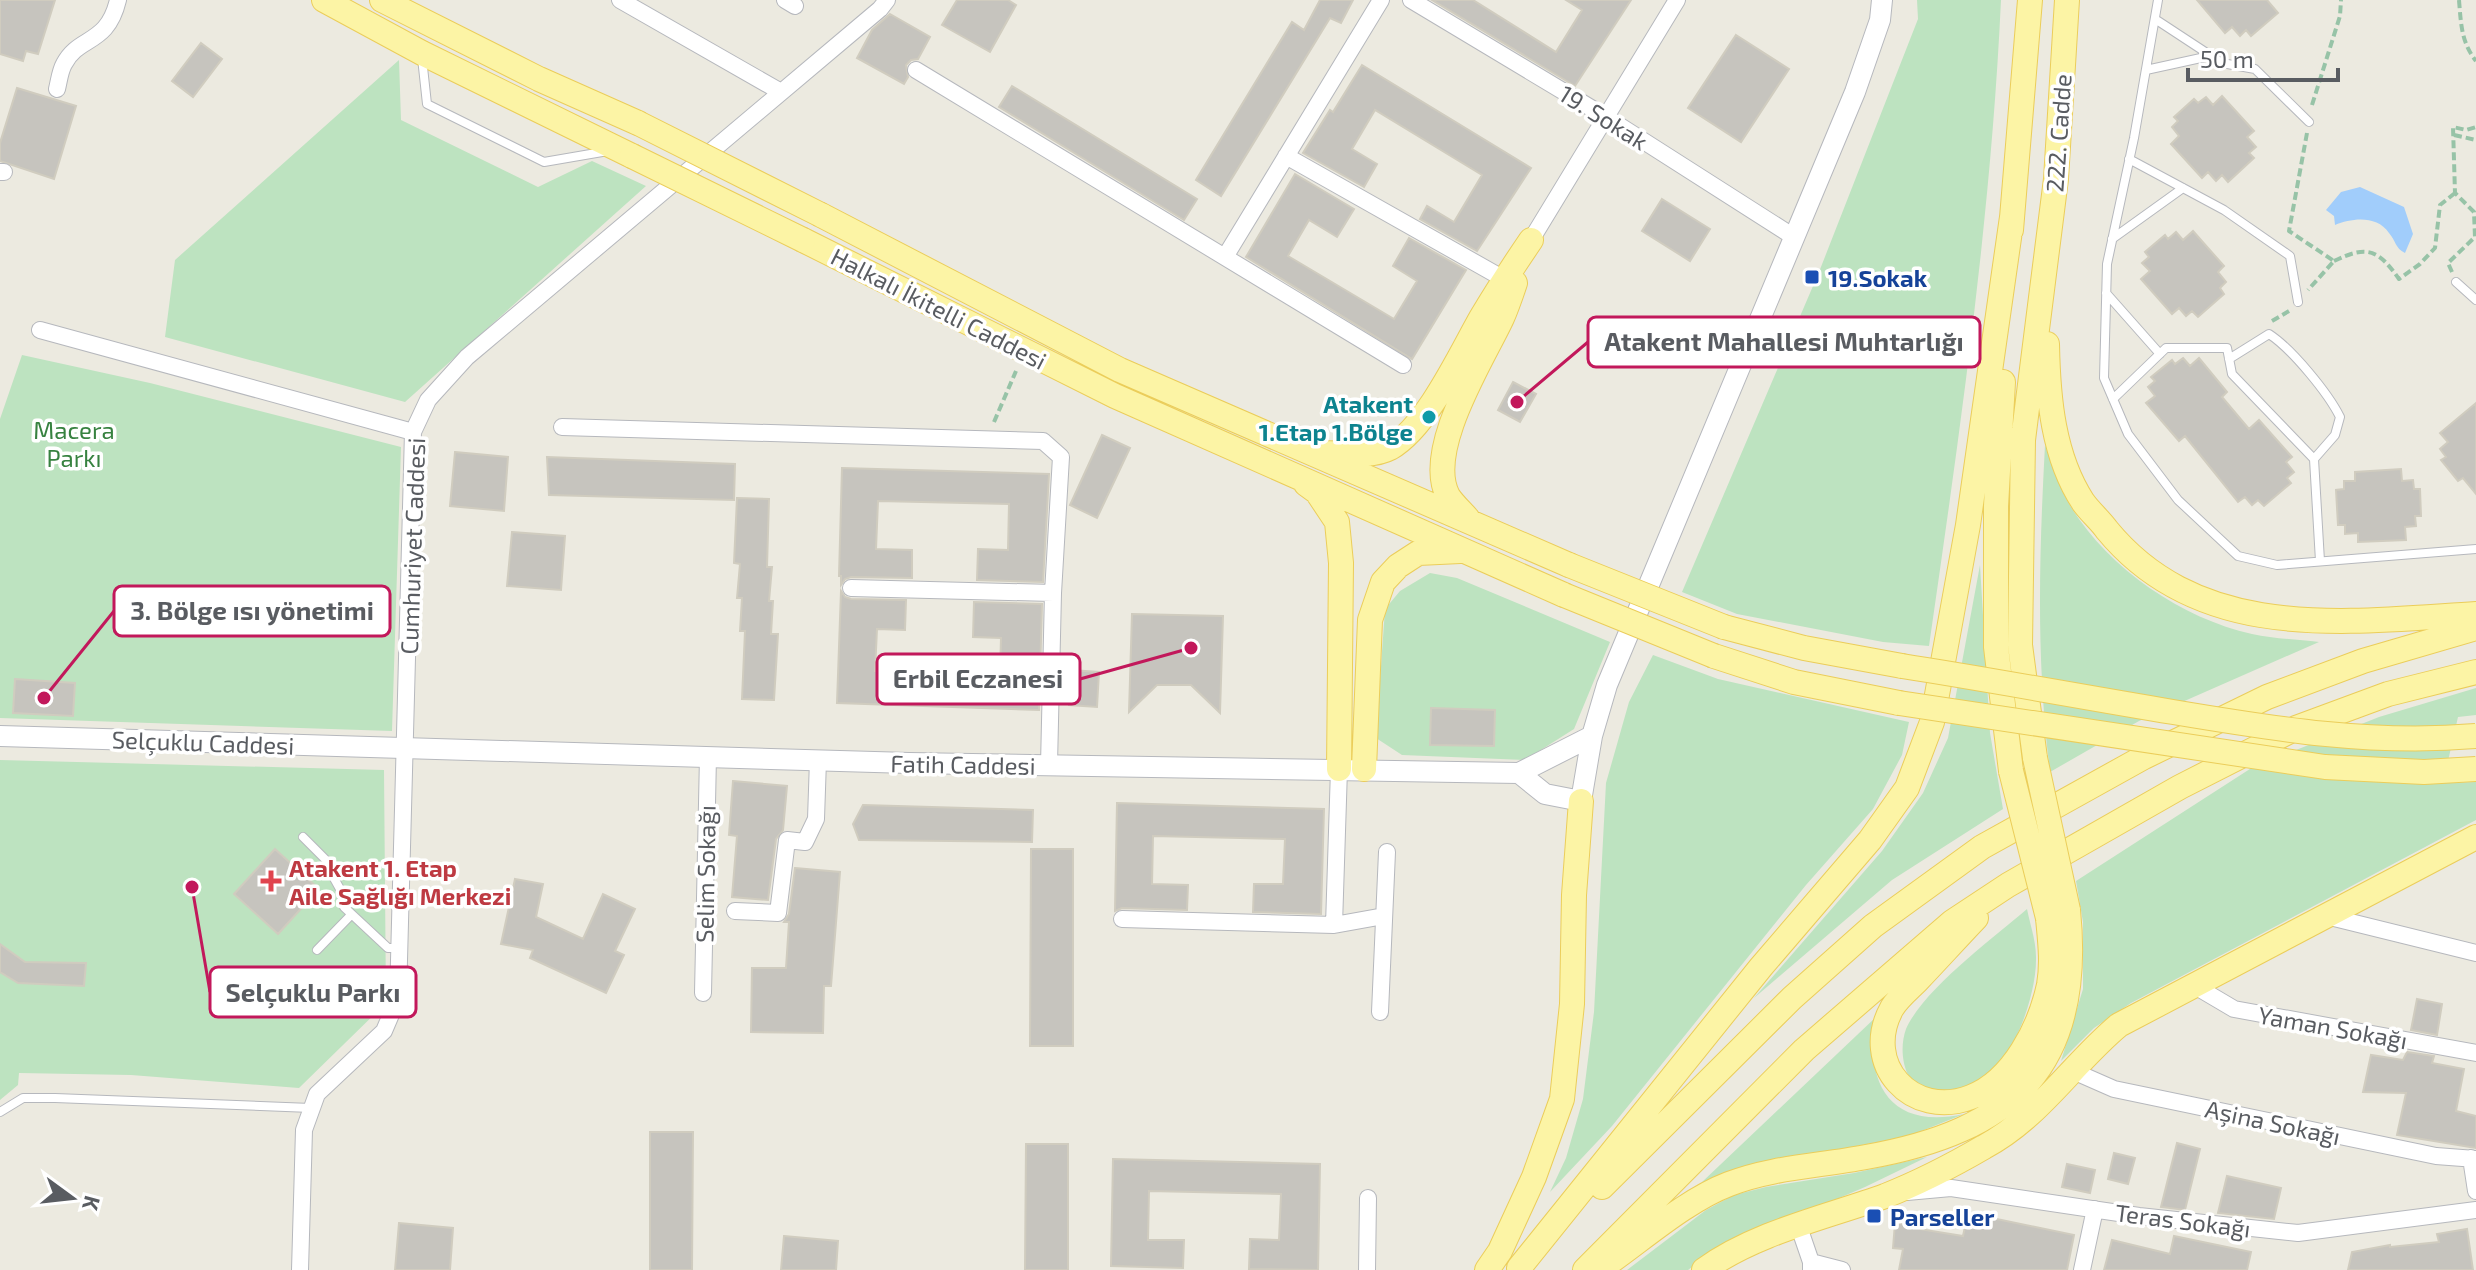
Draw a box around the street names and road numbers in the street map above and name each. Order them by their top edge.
street label: 222. Cadde [2039,73,2077,193]
street label: 19. Sokak [1554,79,1654,155]
street label: Halkalı İkitelli Caddesi [827,241,1051,375]
street label: Cumhuriyet Caddesi [394,437,430,655]
street label: Selçuklu Caddesi [111,724,295,761]
street label: Fatih Caddesi [890,748,1036,780]
street label: Selim Sokağı [689,805,721,943]
street label: Yaman Sokağı [2256,1000,2410,1054]
street label: Aşina Sokağı [2203,1094,2343,1151]
street label: Teras Sokağı [2114,1197,2252,1243]

